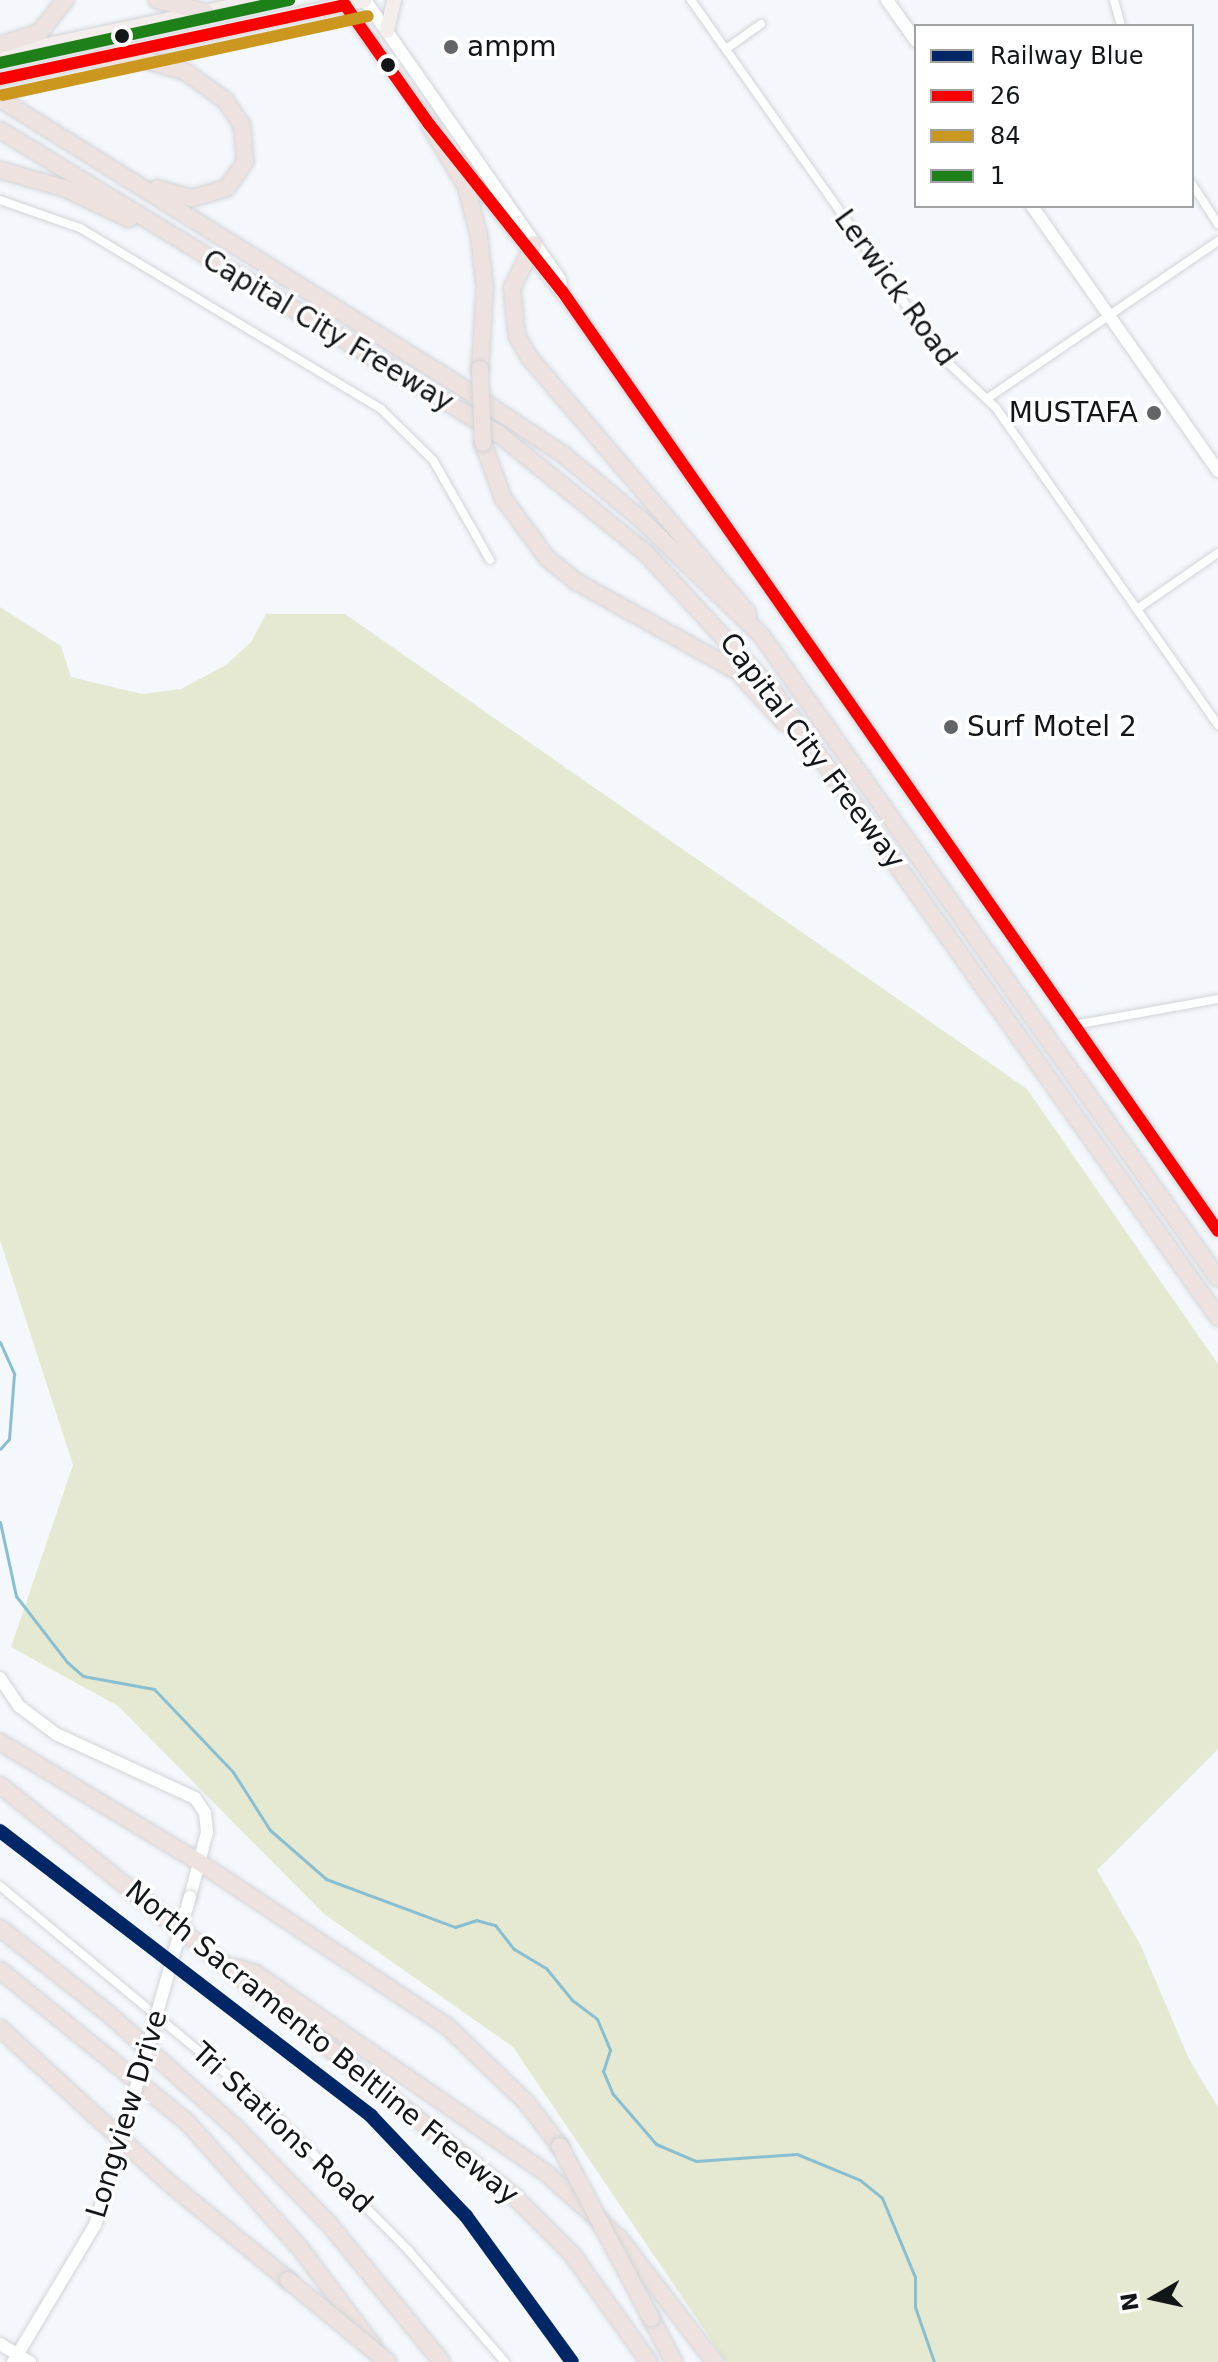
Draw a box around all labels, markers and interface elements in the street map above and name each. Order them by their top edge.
legend [914,24,1194,208]
unlabelled marker [114,28,130,44]
place label: ampm [467,30,556,64]
marker: ampm [442,38,460,56]
text: Railway Blue [990,42,1143,70]
unlabelled marker [380,57,396,73]
text: 26 [990,82,1021,110]
text: 84 [990,122,1021,150]
text: 1 [990,162,1005,190]
street label: Lerwick Road [827,203,963,373]
street label: Capital City Freeway [196,243,460,419]
place label: MUSTAFA [1009,396,1138,430]
marker: MUSTAFA [1145,404,1163,422]
street label: Capital City Freeway [712,626,912,876]
place label: Surf Motel 2 [967,710,1137,744]
marker: Surf Motel 2 [942,718,960,736]
street label: North Sacramento Beltline Freeway [119,1874,525,2212]
street label: Longview Drive [79,2006,175,2222]
street label: Tri Stations Road [185,2036,379,2220]
north arrow [1114,2258,1194,2338]
text: N [1116,2291,1144,2313]

